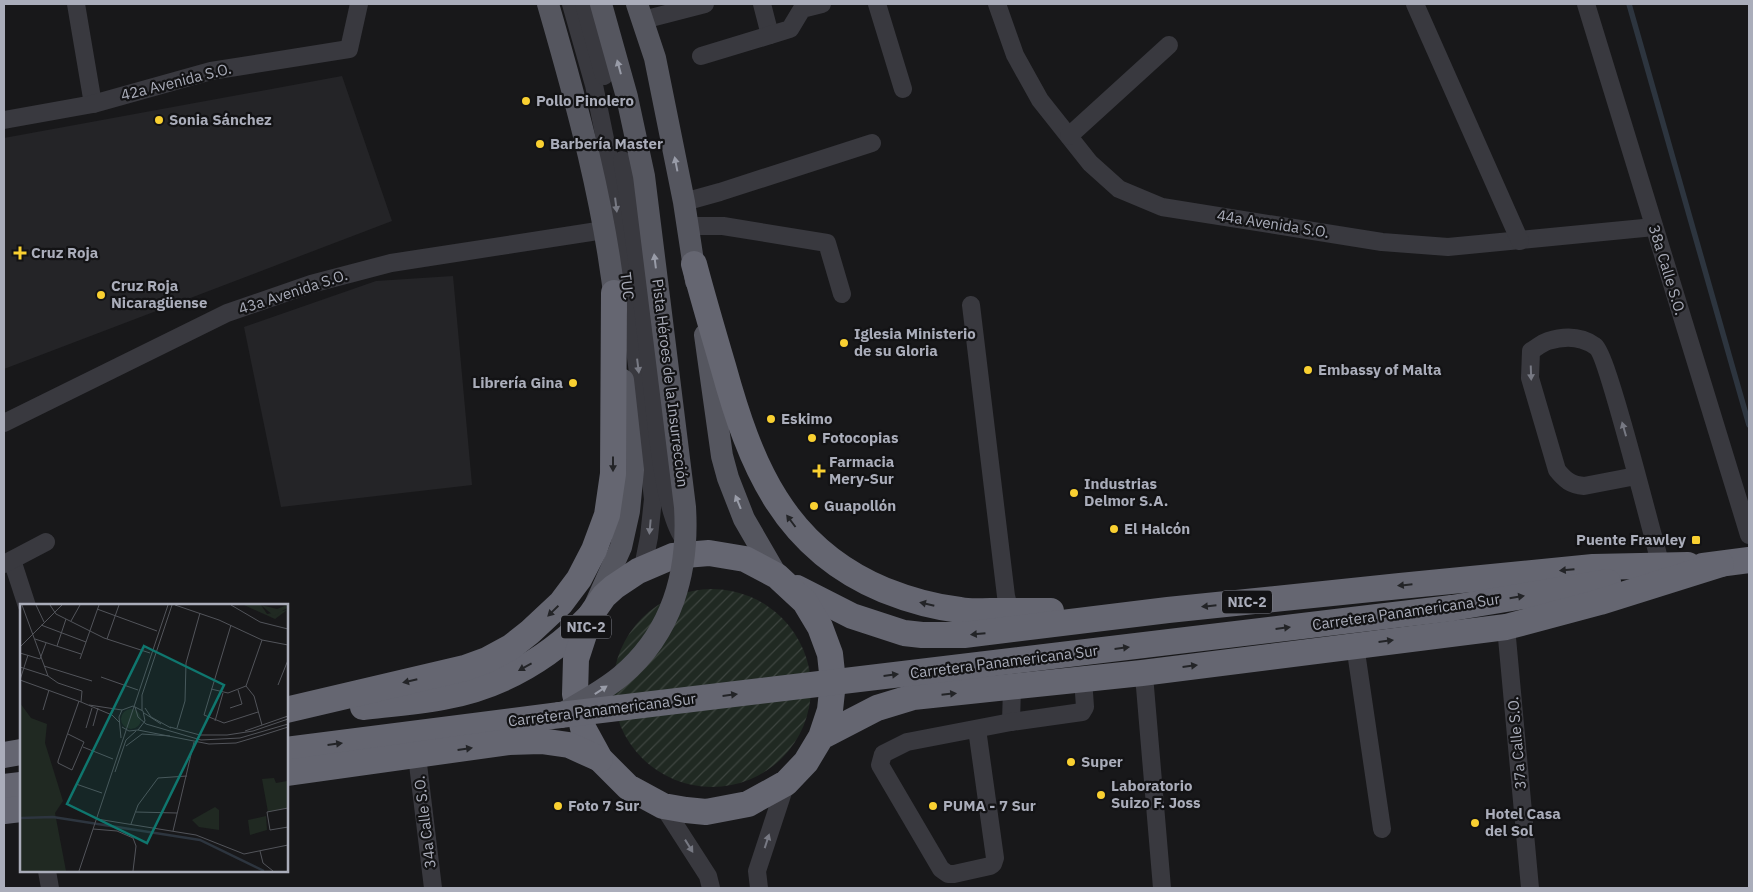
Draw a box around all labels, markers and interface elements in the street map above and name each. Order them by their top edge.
street label: 42a Avenida S.O. [119,59,233,104]
one-way arrow [615,60,623,75]
place label: Pollo Pinolero [536,91,634,110]
marker: Pollo Pinolero [520,95,532,107]
place label: Sonia Sánchez [169,110,272,129]
marker: Sonia Sánchez [153,114,165,126]
place label: Barbería Master [550,134,663,153]
marker: Barbería Master [534,138,546,150]
one-way arrow [672,157,680,172]
one-way arrow [613,197,621,213]
street label: 44a Avenida S.O. [1216,205,1331,242]
street label: 38a Calle S.O. [1645,222,1690,317]
place label: Cruz Roja [31,243,99,262]
marker: Cruz Roja [13,246,27,260]
one-way arrow [650,253,658,269]
street label: 43a Avenida S.O. [236,265,350,318]
street label: TUC [616,271,639,301]
place label: Cruz Roja Nicaragüense [111,276,207,312]
street label: Pista Héroes de la Insurrección [648,278,693,488]
marker: Cruz Roja Nicaragüense [95,289,107,301]
place label: Iglesia Ministerio de su Gloria [854,324,976,360]
marker: Iglesia Ministerio de su Gloria [838,337,850,349]
one-way arrow [634,358,642,374]
place label: Embassy of Malta [1318,360,1442,379]
marker: Embassy of Malta [1302,364,1314,376]
one-way arrow [1527,365,1535,381]
place label: Librería Gina [472,373,563,392]
marker: Librería Gina [567,377,579,389]
place label: Eskimo [781,409,832,428]
marker: Eskimo [765,413,777,425]
one-way arrow [1620,421,1628,437]
place label: Fotocopias [822,428,899,447]
marker: Fotocopias [806,432,818,444]
place label: Farmacia Mery-Sur [829,452,895,488]
one-way arrow [609,456,617,472]
marker: Farmacia Mery-Sur [813,465,825,477]
place label: Industrias Delmor S.A. [1084,474,1168,510]
marker: Industrias Delmor S.A. [1068,487,1080,499]
one-way arrow [733,495,741,509]
place label: Guapollón [824,496,896,515]
marker: Guapollón [808,500,820,512]
one-way arrow [786,515,797,528]
place label: El Halcón [1124,519,1190,538]
one-way arrow [646,520,654,536]
marker: El Halcón [1108,523,1120,535]
place label: Puente Frawley [1576,530,1686,549]
marker: Puente Frawley [1690,534,1702,546]
one-way arrow [1559,566,1575,574]
one-way arrow [1397,581,1413,589]
street label: Carretera Panamericana Sur [1311,589,1501,634]
road number: NIC-2 [1222,590,1272,614]
one-way arrow [1509,593,1525,601]
one-way arrow [919,600,934,608]
one-way arrow [1201,602,1217,610]
inset map [20,604,288,872]
one-way arrow [547,605,559,617]
road number: NIC-2 [561,616,611,638]
one-way arrow [1275,624,1291,632]
one-way arrow [970,630,986,638]
one-way arrow [1379,637,1395,645]
street label: Carretera Panamericana Sur [909,640,1100,682]
one-way arrow [1114,643,1130,651]
one-way arrow [1183,662,1199,670]
one-way arrow [518,663,532,672]
one-way arrow [883,671,899,679]
one-way arrow [402,677,417,685]
one-way arrow [595,685,608,695]
street label: Carretera Panamericana Sur [507,688,698,730]
one-way arrow [941,690,957,698]
one-way arrow [722,691,738,699]
street label: 37a Calle S.O. [1503,696,1530,790]
one-way arrow [327,740,343,748]
one-way arrow [458,744,474,752]
place label: Super [1081,752,1123,771]
marker: Super [1065,756,1077,768]
street label: 34a Calle S.O. [409,775,440,870]
place label: Laboratorio Suizo F. Joss [1111,776,1201,812]
marker: Laboratorio Suizo F. Joss [1095,789,1107,801]
place label: Foto 7 Sur [568,796,639,815]
place label: PUMA - 7 Sur [943,796,1036,815]
marker: Foto 7 Sur [552,800,564,812]
marker: PUMA - 7 Sur [927,800,939,812]
place label: Hotel Casa del Sol [1485,804,1561,840]
marker: Hotel Casa del Sol [1469,817,1481,829]
one-way arrow [763,833,771,848]
one-way arrow [684,840,694,853]

